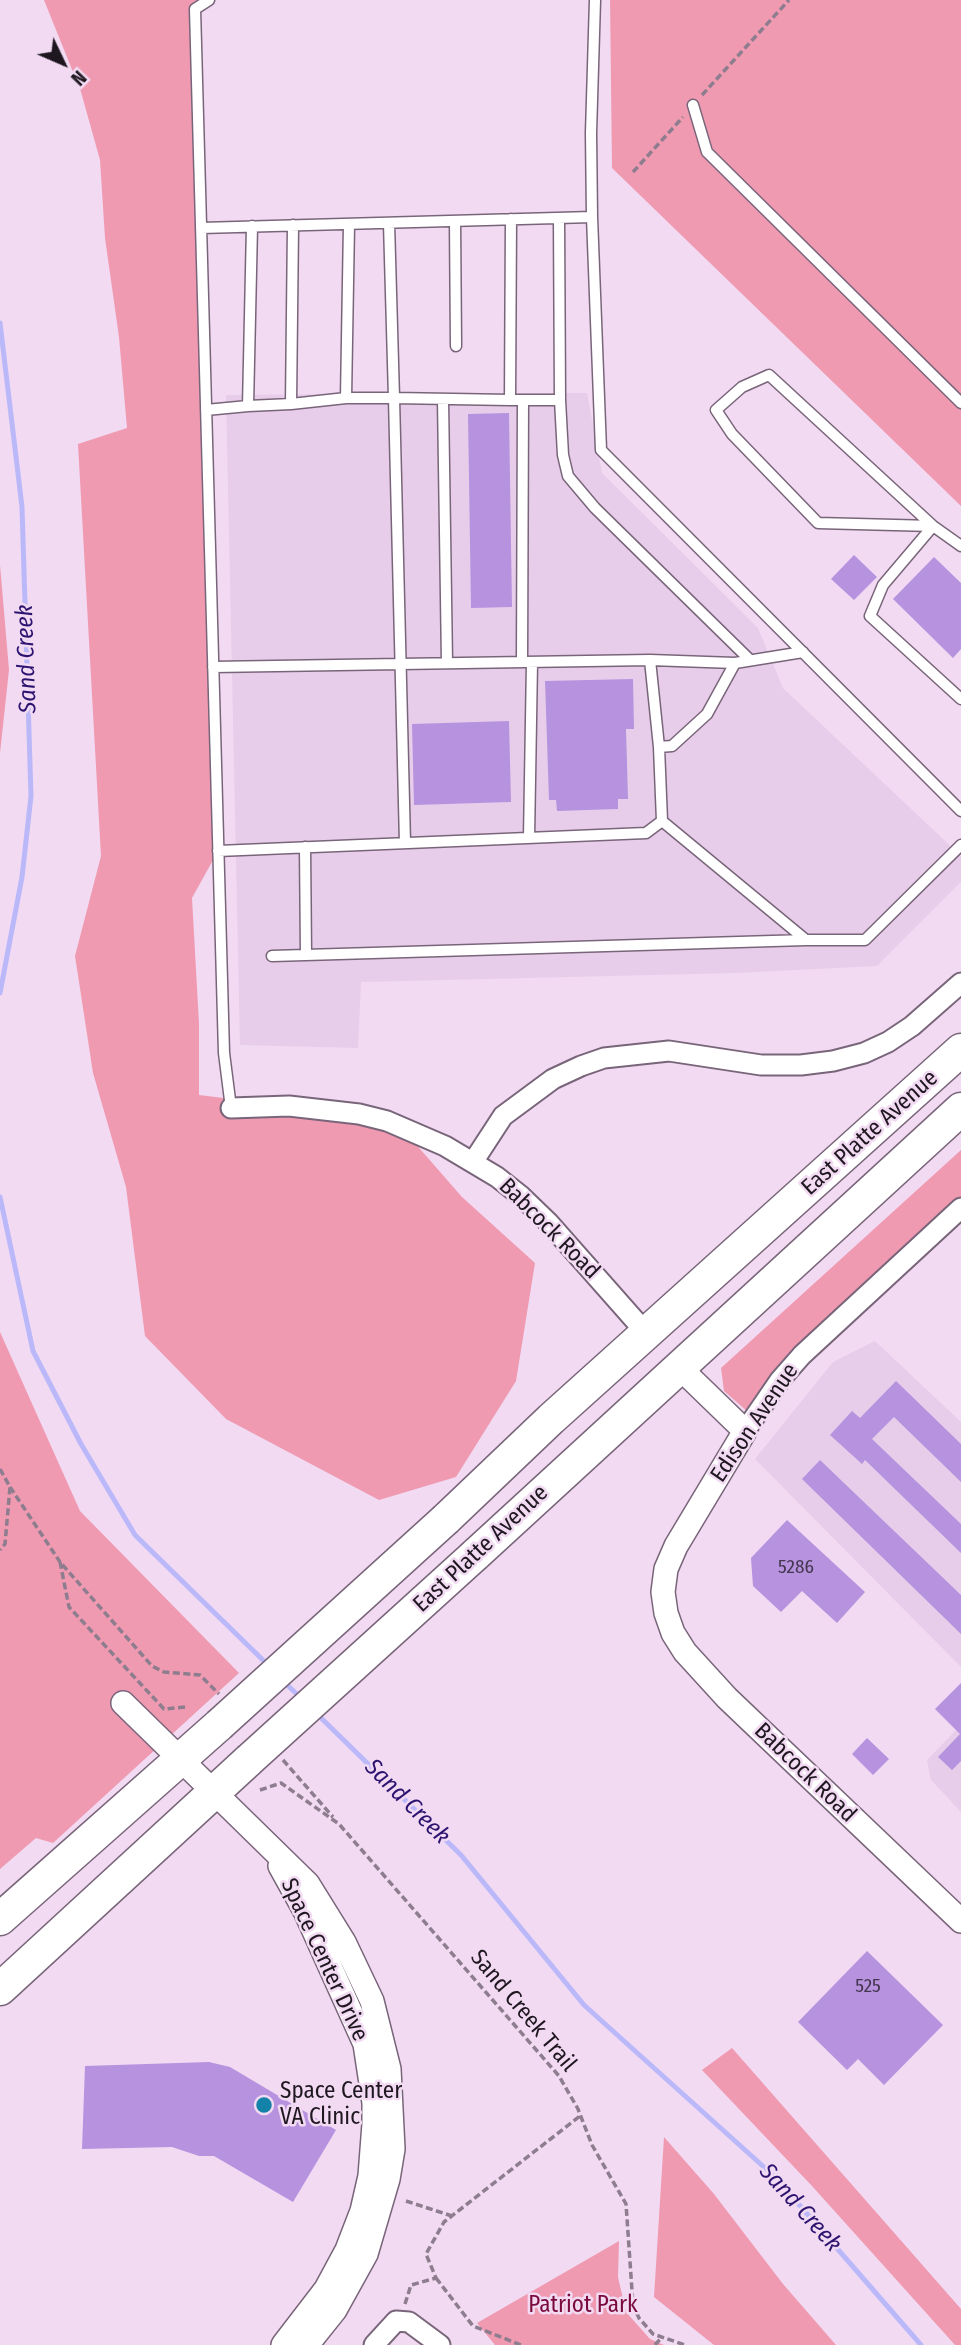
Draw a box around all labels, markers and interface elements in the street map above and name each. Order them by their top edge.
north arrow [28,28,98,98]
text: N [66,66,91,90]
water label: Sand Creek [11,604,43,714]
street label: East Platte Avenue [796,1065,944,1201]
street label: Babcock Road [493,1173,605,1285]
street label: Edison Avenue [705,1358,805,1488]
street label: East Platte Avenue [408,1480,554,1618]
house number: 5286 [778,1557,814,1579]
street label: Babcock Road [748,1717,862,1829]
water label: Sand Creek [358,1753,456,1851]
street label: Space Center Drive [274,1874,374,2046]
street label: Sand Creek Trail [464,1944,582,2078]
house number: 525 [855,1976,881,1998]
place label: Space Center VA Clinic [280,2078,402,2132]
marker: Space Center VA Clinic [254,2095,274,2115]
water label: Sand Creek [753,2158,847,2258]
park label: Patriot Park [528,2292,638,2320]

